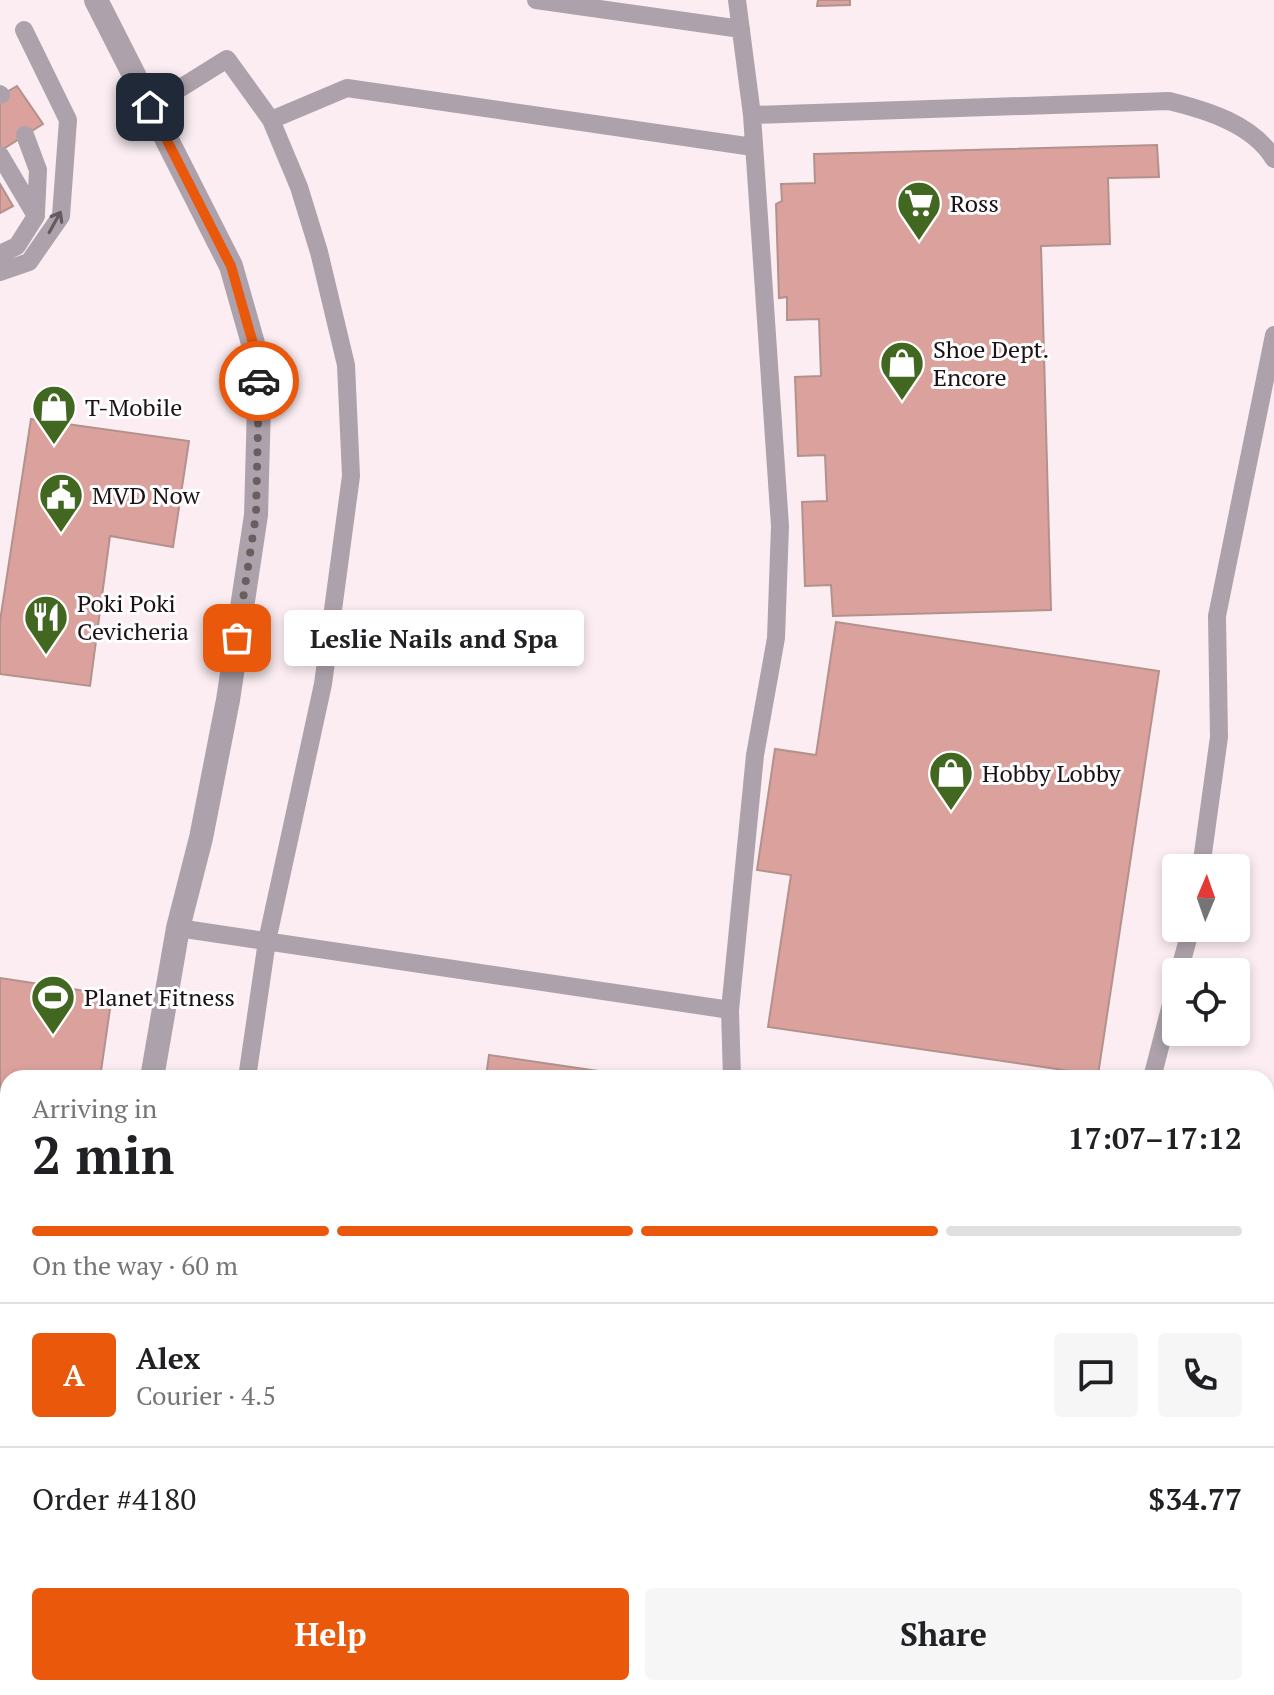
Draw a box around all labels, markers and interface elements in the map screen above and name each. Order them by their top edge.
pin [116,73,184,141]
icon: home [128,85,172,129]
supermarket icon: Ross [895,179,943,242]
place label: Ross [950,187,999,219]
one-way arrow [47,211,63,234]
place label: Shoe Dept. Encore [933,333,1049,393]
shop icon: Shoe Dept. Encore [878,339,926,402]
courier [219,341,299,421]
icon: car [237,359,281,403]
shop icon: T-Mobile [30,383,78,446]
place label: T-Mobile [85,391,182,423]
public building icon: MVD Now [37,471,85,534]
place label: MVD Now [92,479,201,511]
place label: Poki Poki Cevicheria [77,587,189,647]
restaurant icon: Poki Poki Cevicheria [22,593,70,656]
pin [203,604,271,672]
callout: Leslie Nails and Spa [285,610,585,666]
icon: bag [215,616,259,660]
text: Leslie Nails and Spa [310,621,558,655]
shop icon: Hobby Lobby [927,749,975,812]
place label: Hobby Lobby [982,757,1122,789]
north arrow [1162,854,1250,942]
map controls [1162,854,1250,1046]
button: locate [1162,958,1250,1046]
sports icon: Planet Fitness [29,973,77,1036]
place label: Planet Fitness [84,981,235,1013]
text: Arriving in [32,1091,157,1125]
text: 17:07–17:12 [1068,1118,1242,1158]
text: 2 min [32,1120,174,1189]
text: On the way · 60 m [32,1248,238,1282]
button: chat [1054,1333,1138,1417]
button: phone [1158,1333,1242,1417]
text: Alex [136,1338,200,1378]
text: A [63,1355,85,1395]
text: Courier · 4.5 [136,1378,276,1412]
text: Order #4180 [32,1479,196,1519]
text: $34.77 [1148,1479,1242,1519]
button: Help [32,1588,629,1680]
button: Share [645,1588,1242,1680]

